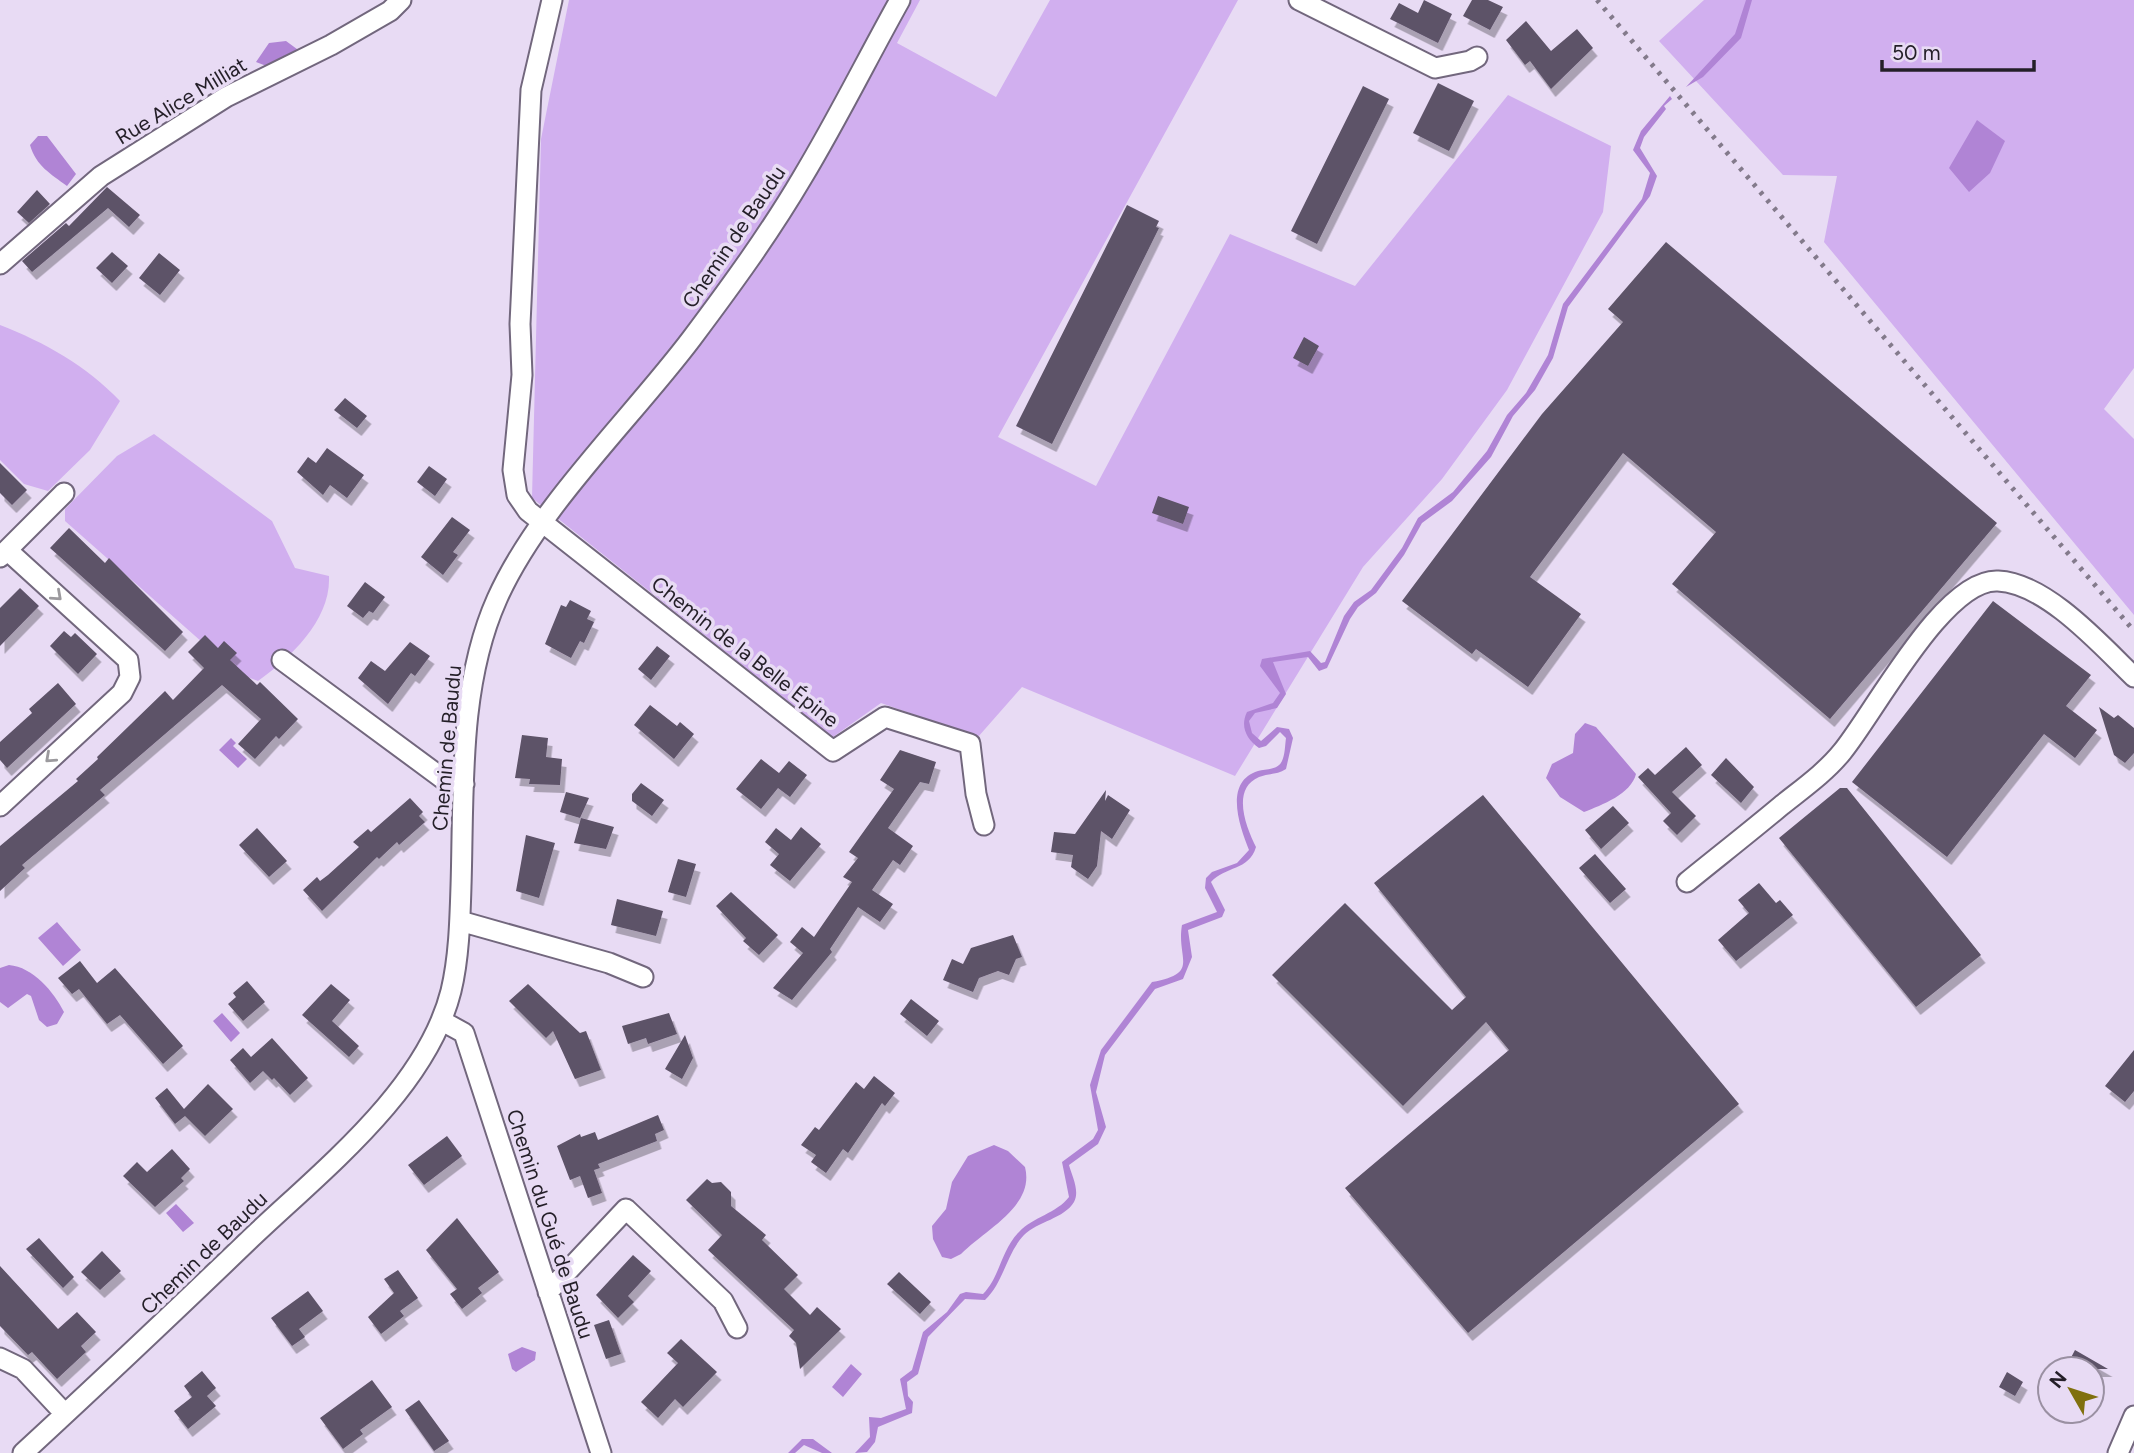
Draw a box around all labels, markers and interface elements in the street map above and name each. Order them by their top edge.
scale bar [1882,28,2034,72]
text: 50 m [1892,40,1941,65]
street label: Rue Alice Milliat [111,52,251,150]
street label: Chemin de Baudu [677,161,790,313]
street label: Chemin de la Belle Épine [647,571,844,732]
one-way arrow [49,588,62,600]
street label: Chemin de Baudu [427,664,466,832]
one-way arrow [45,750,58,763]
street label: Chemin du Gué de Baudu [502,1106,599,1342]
street label: Chemin de Baudu [135,1186,272,1319]
north arrow [2036,1355,2106,1425]
text: N [2045,1367,2072,1393]

